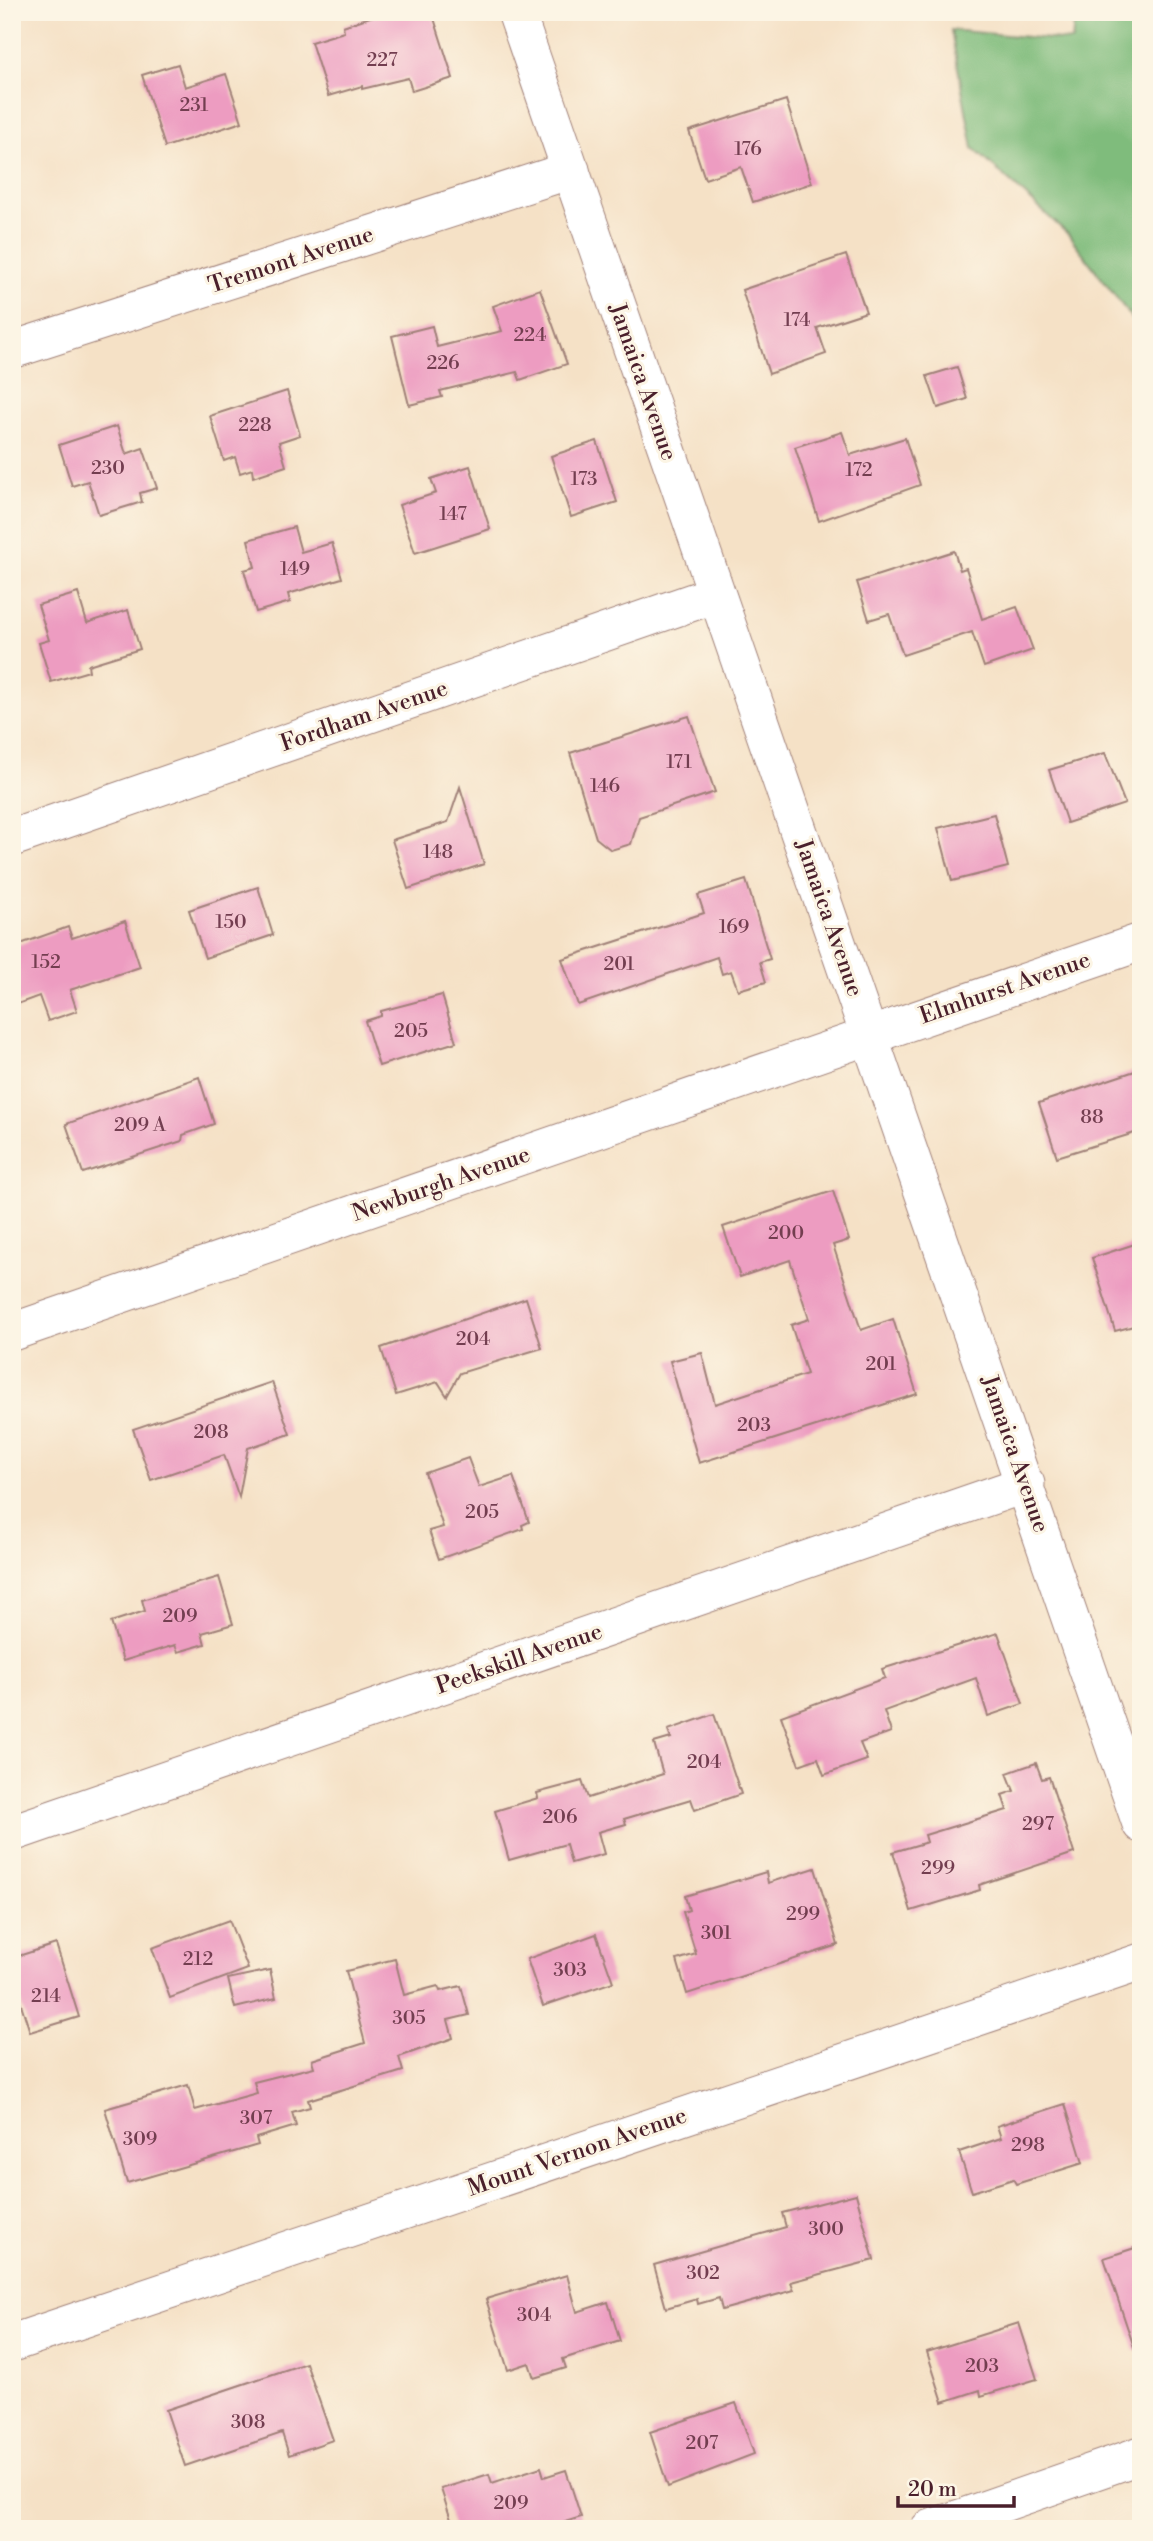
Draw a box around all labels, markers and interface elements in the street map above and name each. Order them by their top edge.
house number: 227 [366,48,398,72]
house number: 231 [179,93,209,117]
house number: 176 [734,137,762,161]
street label: Tremont Avenue [205,220,377,300]
street label: Jamaica Avenue [603,299,683,464]
house number: 174 [783,308,811,332]
house number: 224 [513,323,547,347]
house number: 226 [426,351,460,375]
house number: 228 [238,413,272,437]
house number: 230 [91,456,125,480]
house number: 172 [845,458,873,482]
house number: 173 [570,467,598,491]
house number: 147 [439,502,467,526]
house number: 149 [280,557,310,581]
street label: Fordham Avenue [277,674,451,758]
house number: 171 [666,750,692,774]
house number: 146 [590,774,620,798]
street label: Jamaica Avenue [789,835,869,1000]
house number: 148 [423,840,453,864]
house number: 150 [215,910,247,934]
house number: 169 [719,915,749,939]
street label: Elmhurst Avenue [916,946,1094,1030]
house number: 152 [31,950,61,974]
house number: 201 [603,952,635,976]
house number: 205 [394,1019,428,1043]
house number: 88 [1080,1105,1104,1129]
house number: 209 A [114,1113,167,1137]
street label: Newburgh Avenue [348,1140,534,1228]
house number: 200 [768,1221,804,1245]
house number: 204 [456,1327,490,1351]
house number: 201 [865,1352,897,1376]
street label: Jamaica Avenue [975,1371,1055,1536]
house number: 203 [737,1413,771,1437]
house number: 208 [193,1420,229,1444]
house number: 205 [465,1500,499,1524]
house number: 209 [163,1604,197,1628]
street label: Peekskill Avenue [432,1617,606,1701]
house number: 204 [687,1750,721,1774]
house number: 206 [543,1805,577,1829]
house number: 297 [1022,1812,1054,1836]
house number: 299 [921,1856,955,1880]
house number: 299 [786,1902,820,1926]
house number: 301 [701,1921,731,1945]
house number: 212 [183,1947,213,1971]
house number: 303 [553,1958,587,1982]
house number: 214 [31,1984,61,2008]
house number: 305 [392,2006,426,2030]
street label: Mount Vernon Avenue [464,2101,690,2203]
house number: 307 [240,2106,273,2130]
house number: 309 [123,2127,157,2151]
house number: 298 [1011,2133,1045,2157]
house number: 300 [808,2217,844,2241]
house number: 302 [686,2261,720,2285]
house number: 304 [517,2303,551,2327]
house number: 203 [965,2354,999,2378]
house number: 308 [231,2410,265,2434]
house number: 207 [686,2431,719,2455]
scale bar [898,2464,1013,2508]
text: 20 m [908,2477,957,2503]
house number: 209 [494,2491,528,2515]

